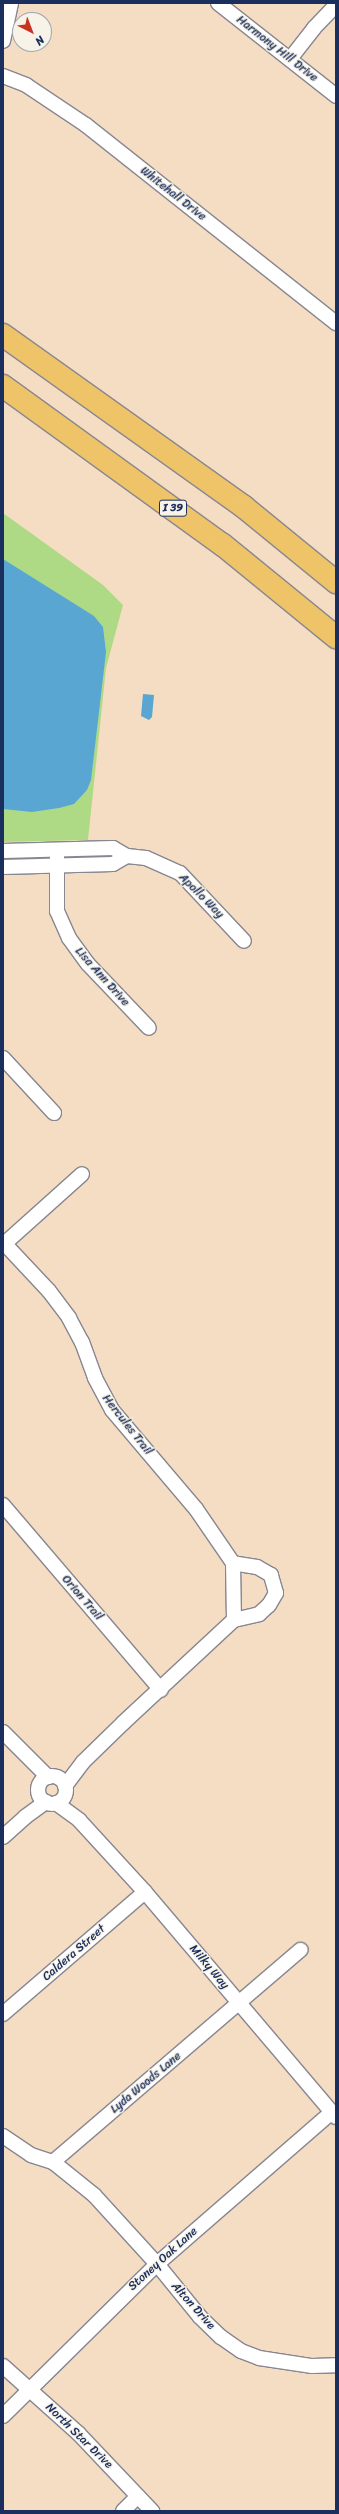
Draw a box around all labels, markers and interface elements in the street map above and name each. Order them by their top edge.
north arrow [12,12,52,52]
street label: Harmony Hill Drive [233,13,321,85]
text: N [31,31,49,50]
street label: Whitehall Drive [137,164,209,224]
road number: I 39 [158,499,188,517]
street label: Apollo Way [175,870,227,922]
street label: Lisa Ann Drive [72,944,132,1010]
street label: Hercules Trail [99,1392,155,1458]
street label: Orion Trail [59,1573,105,1623]
street label: Caldera Street [40,1922,108,1984]
street label: Milky Way [186,1942,232,1992]
street label: Lyda Woods Lane [108,2049,184,2117]
street label: Stoney Oak Lane [125,2224,201,2294]
street label: Alton Drive [168,2279,218,2333]
street label: North Star Drive [42,2400,116,2472]

